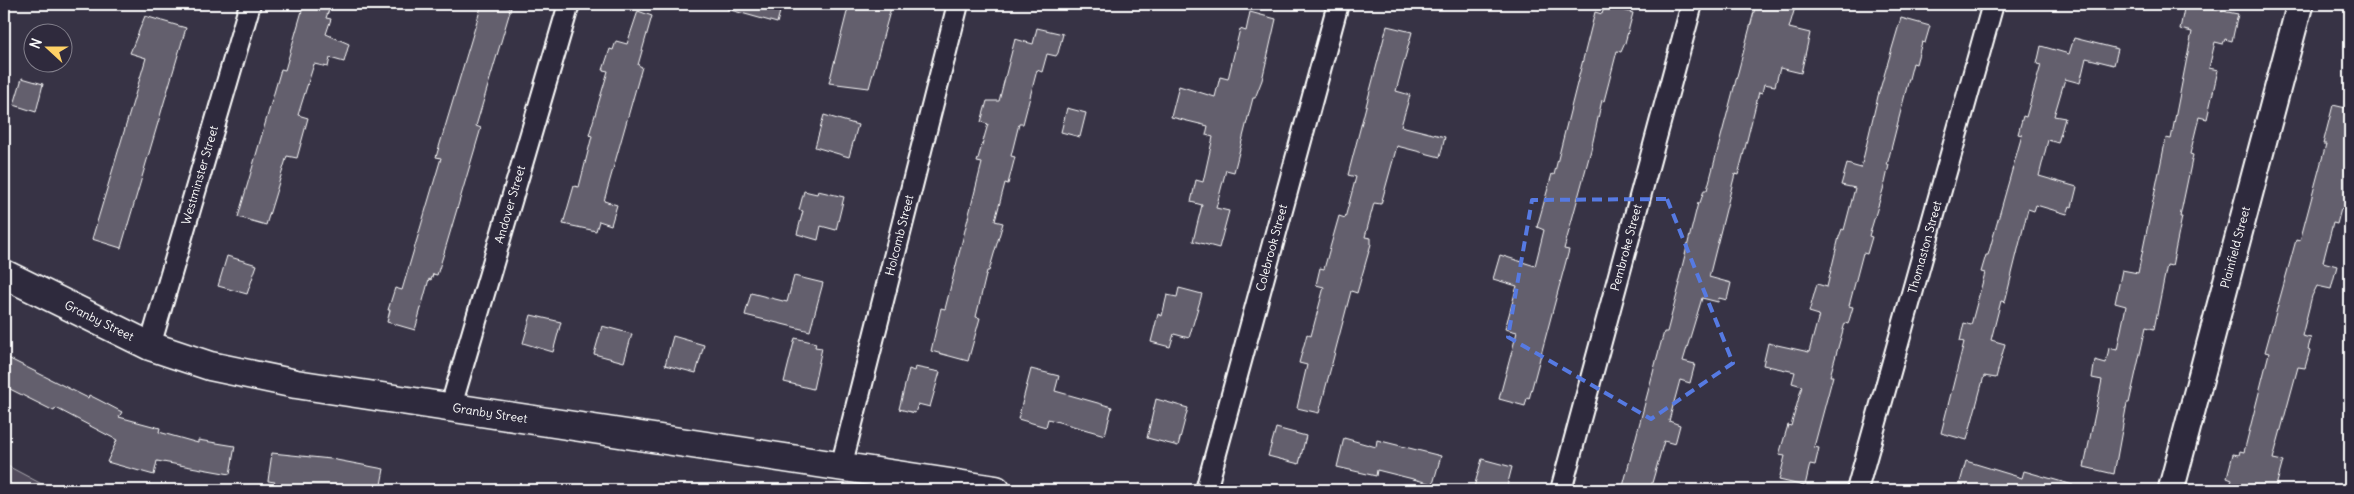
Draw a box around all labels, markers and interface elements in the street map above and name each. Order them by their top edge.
north arrow [22,22,72,72]
text: N [26,36,46,51]
street label: Westminster Street [178,124,221,226]
street label: Andover Street [491,164,528,245]
street label: Holcomb Street [882,193,916,277]
street label: Thomaston Street [1904,199,1945,295]
street label: Colebrook Street [1252,202,1290,293]
street label: Pembroke Street [1607,202,1645,293]
street label: Plainfield Street [2217,205,2253,290]
street label: Granby Street [62,297,137,344]
street label: Granby Street [451,400,528,426]

